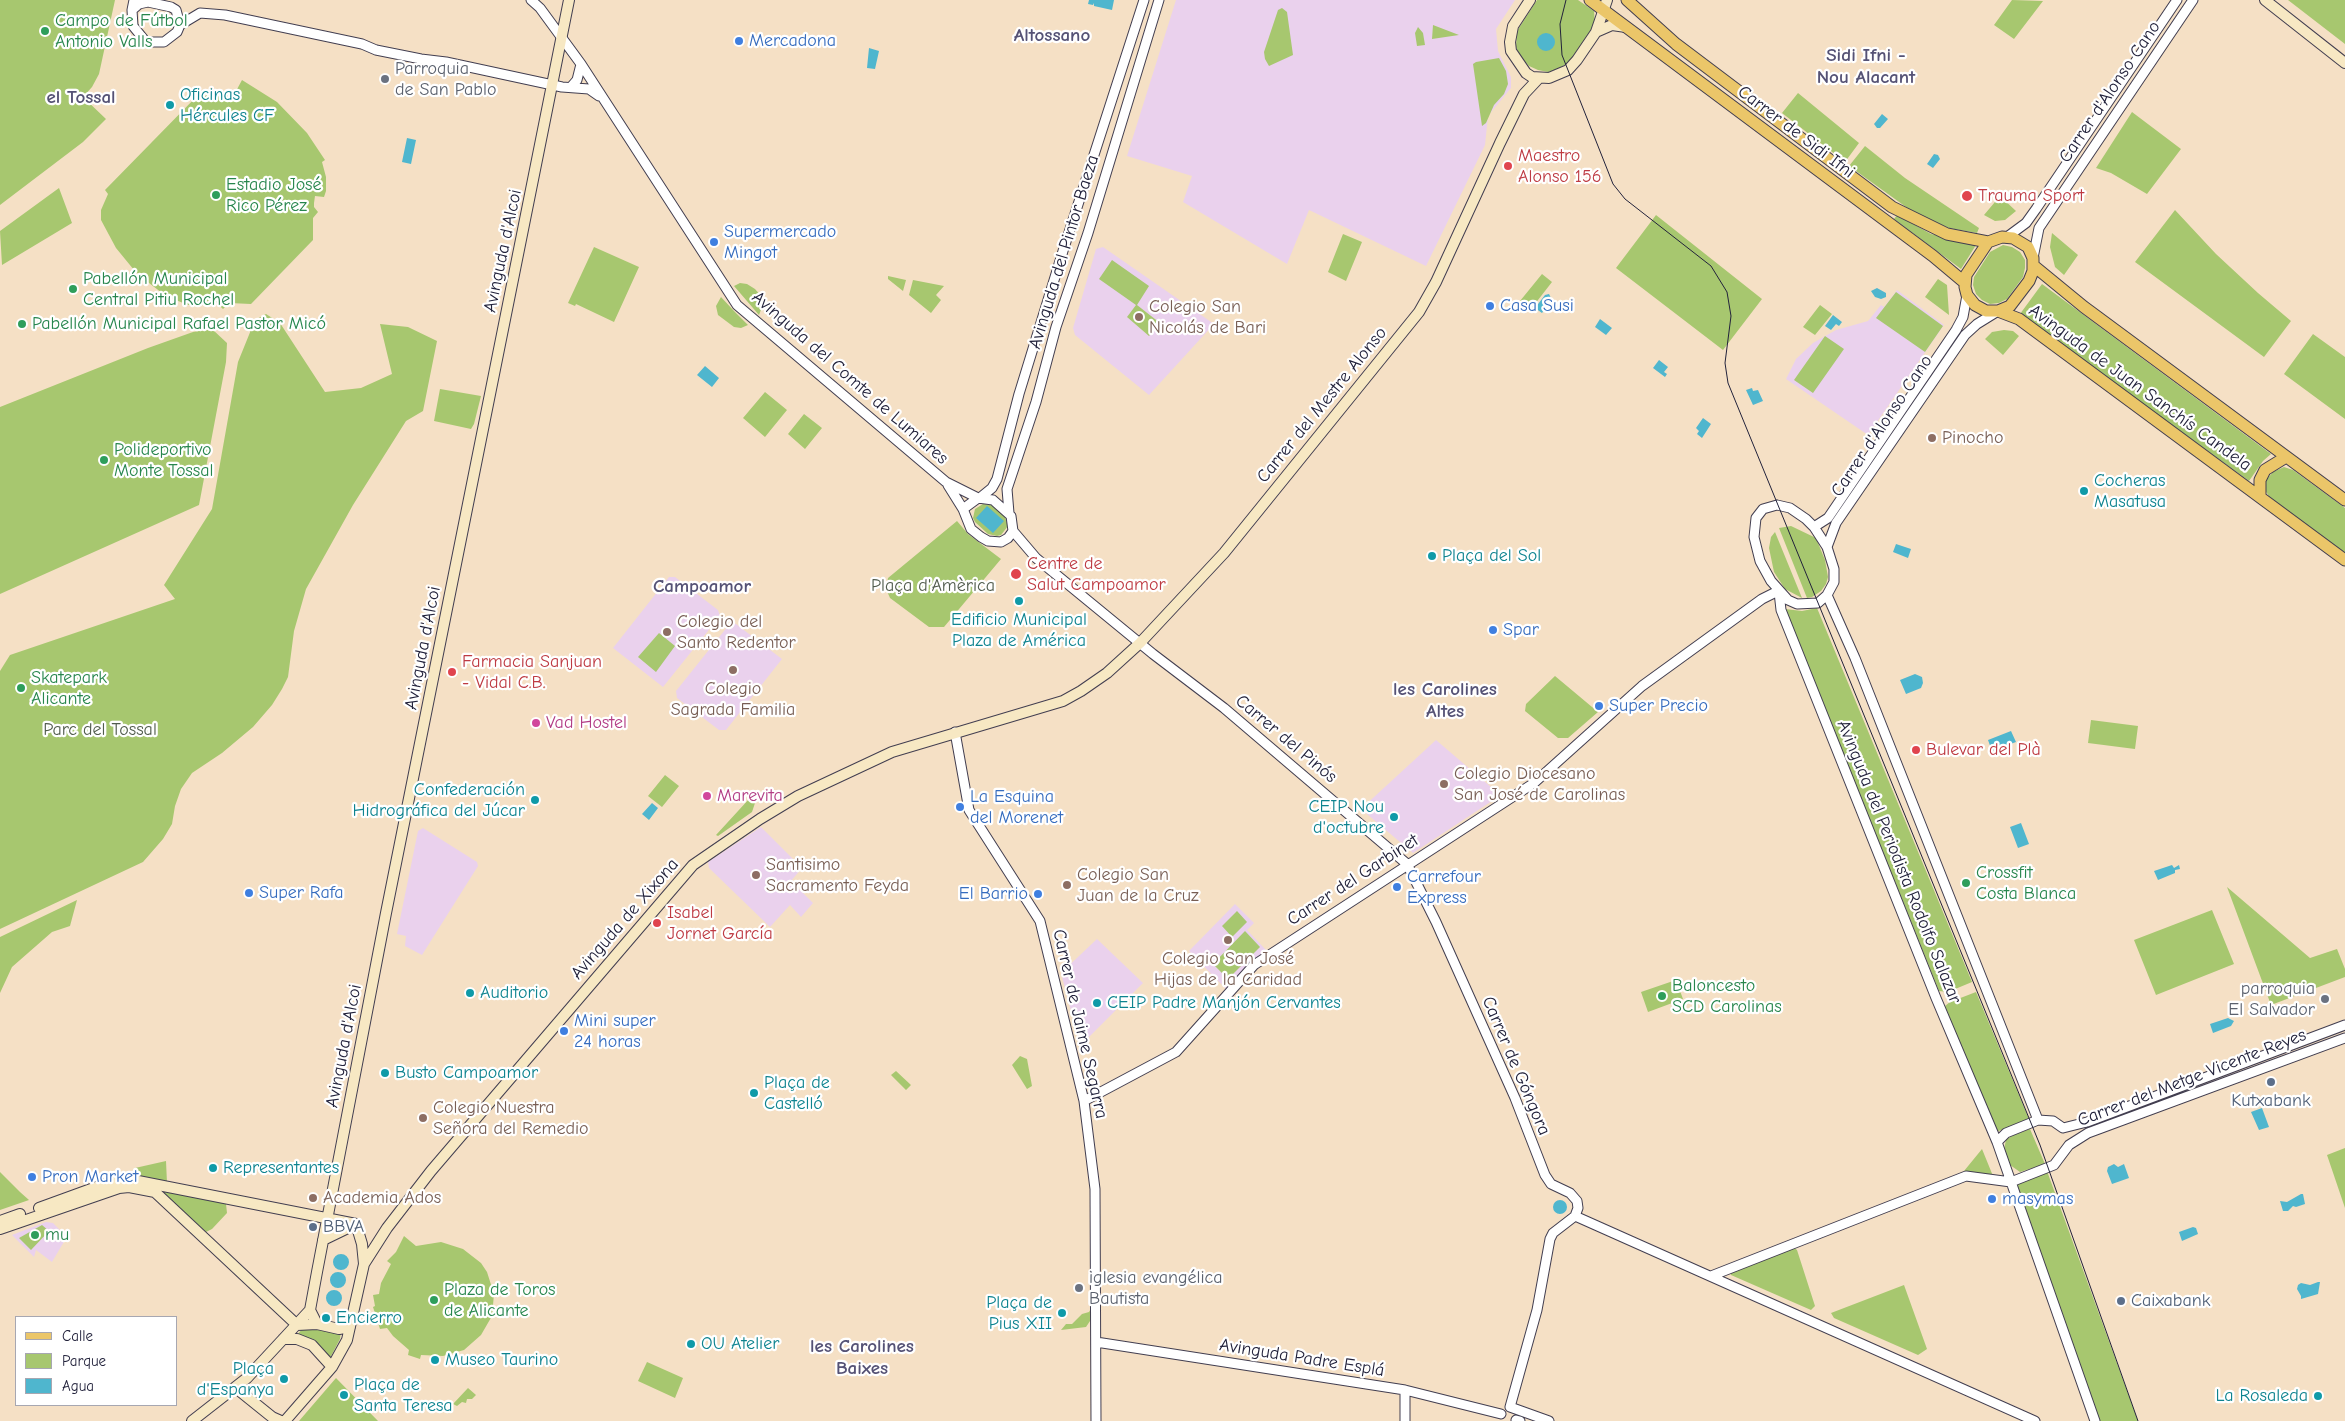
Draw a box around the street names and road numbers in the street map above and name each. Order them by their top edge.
street label: Carrer d'Alonso Cano [2055,17,2165,167]
street label: Carrer de Sidi Ifni [1733,81,1859,183]
street label: Avinguda del Pintor Baeza [1024,152,1104,352]
street label: Avinguda d'Alcoi [479,187,527,315]
street label: Avinguda del Comte de Lumiares [747,287,953,469]
street label: Avinguda de Juan Sanchís Candela [2024,300,2256,476]
street label: Carrer del Mestre Alonso [1252,323,1392,487]
street label: Carrer d'Alonso Cano [1827,351,1937,501]
street label: Avinguda d'Alcoi [400,584,446,712]
street label: Carrer del Pinós [1231,690,1341,788]
street label: Avinguda del Periodista Rodolfo Salazar [1832,717,1966,1007]
street label: Carrer del Garbinet [1283,830,1423,930]
street label: Avinguda de Xixona [567,854,683,984]
street label: Carrer de Jaime Segarra [1048,927,1112,1121]
street label: Avinguda d'Alcoi [321,982,367,1110]
street label: Carrer de Góngora [1477,993,1555,1139]
street label: Carrer del Metge Vicente Reyes [2075,1024,2309,1132]
street label: Avinguda Padre Esplá [1218,1334,1386,1382]

